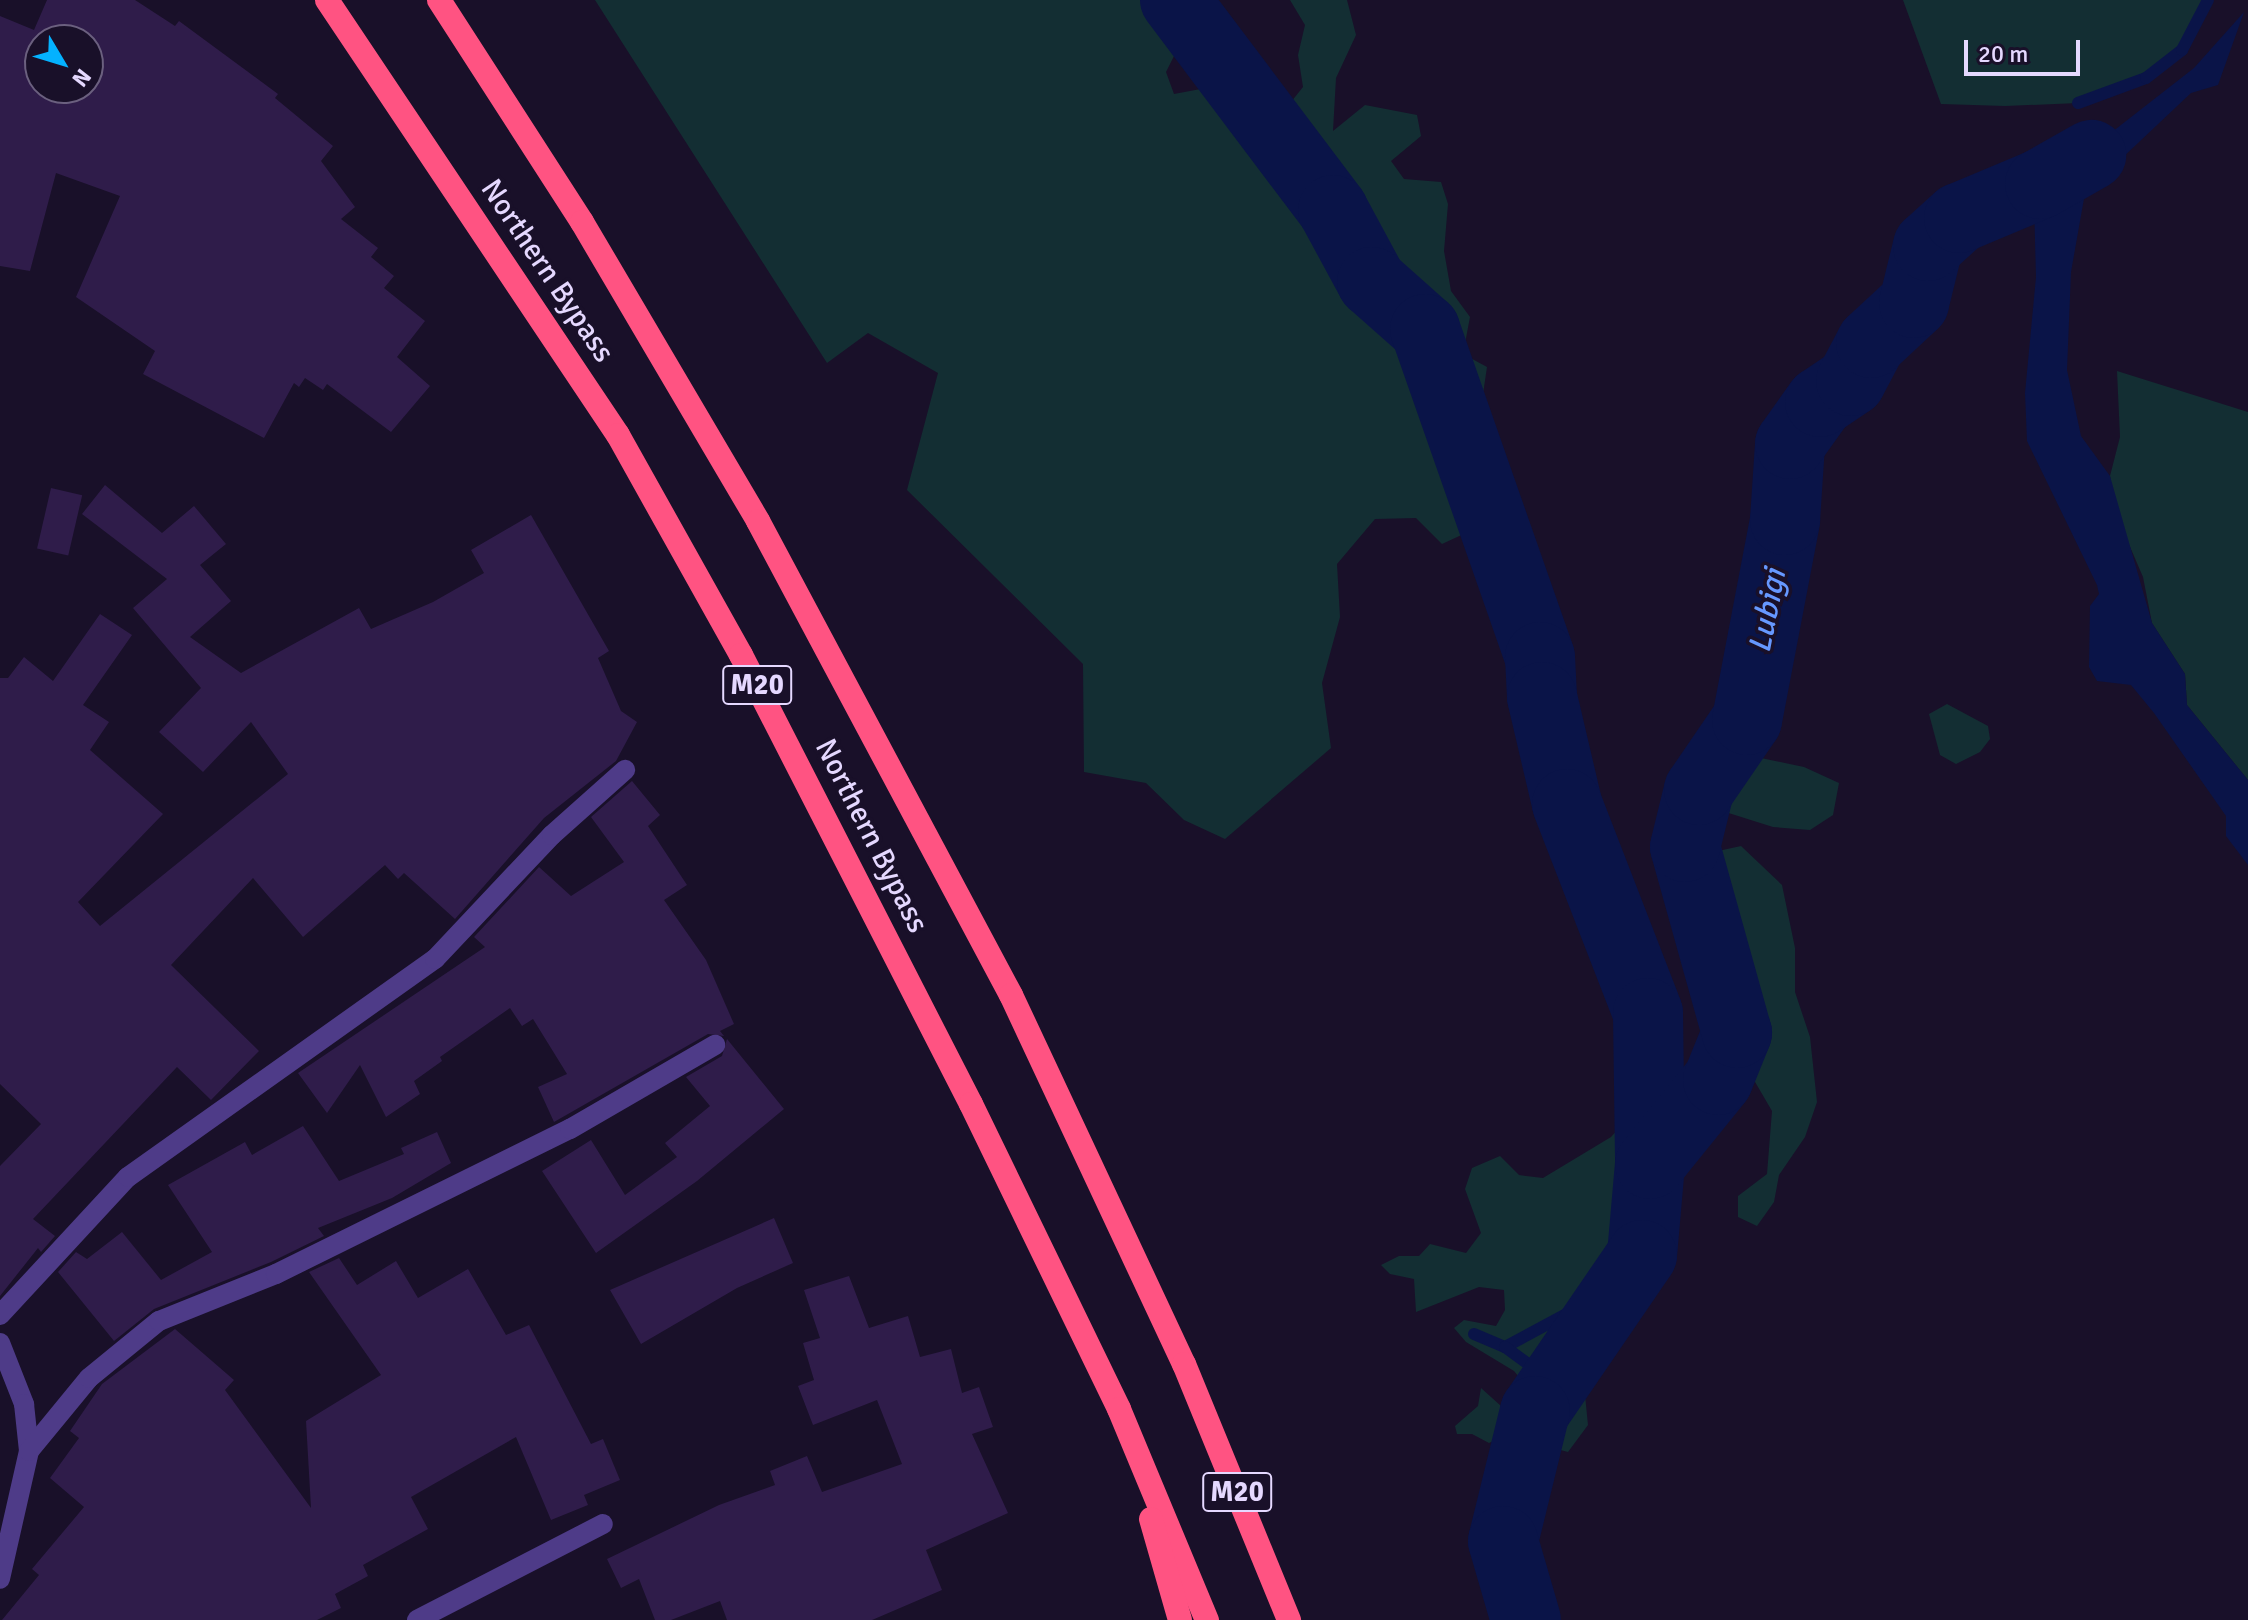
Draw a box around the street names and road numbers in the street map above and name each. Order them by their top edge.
street label: Northern Bypass [473,173,621,369]
road number: M20 [721,661,793,709]
street label: Northern Bypass [807,733,935,939]
road number: M20 [1201,1468,1273,1516]

